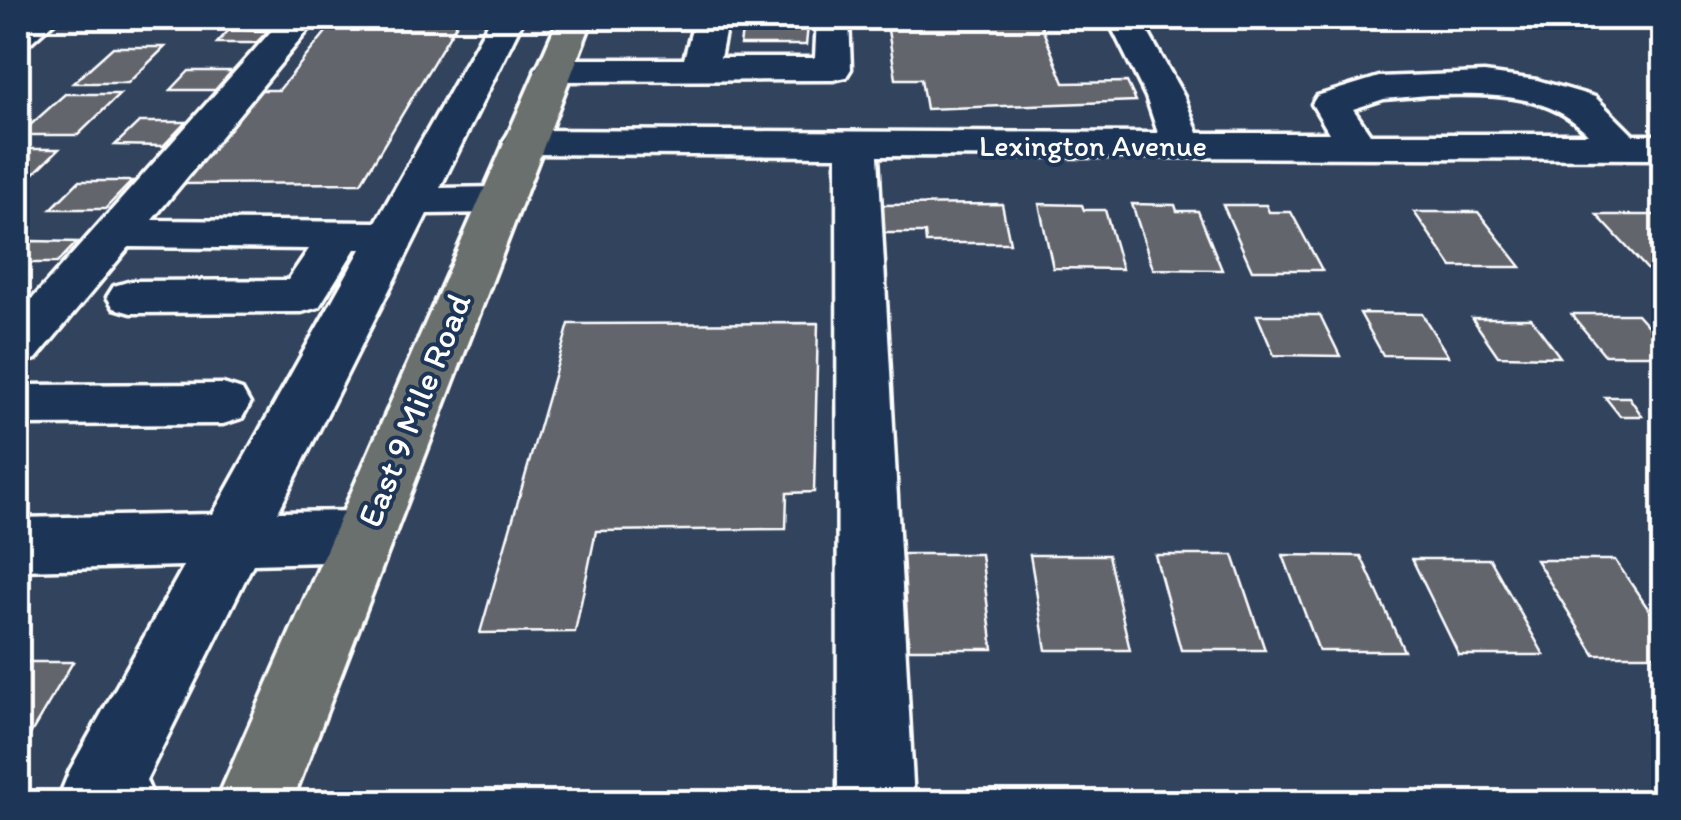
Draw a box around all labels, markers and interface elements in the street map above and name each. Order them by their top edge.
street label: Lexington Avenue [979,127,1207,164]
street label: East 9 Mile Road [348,287,480,533]

